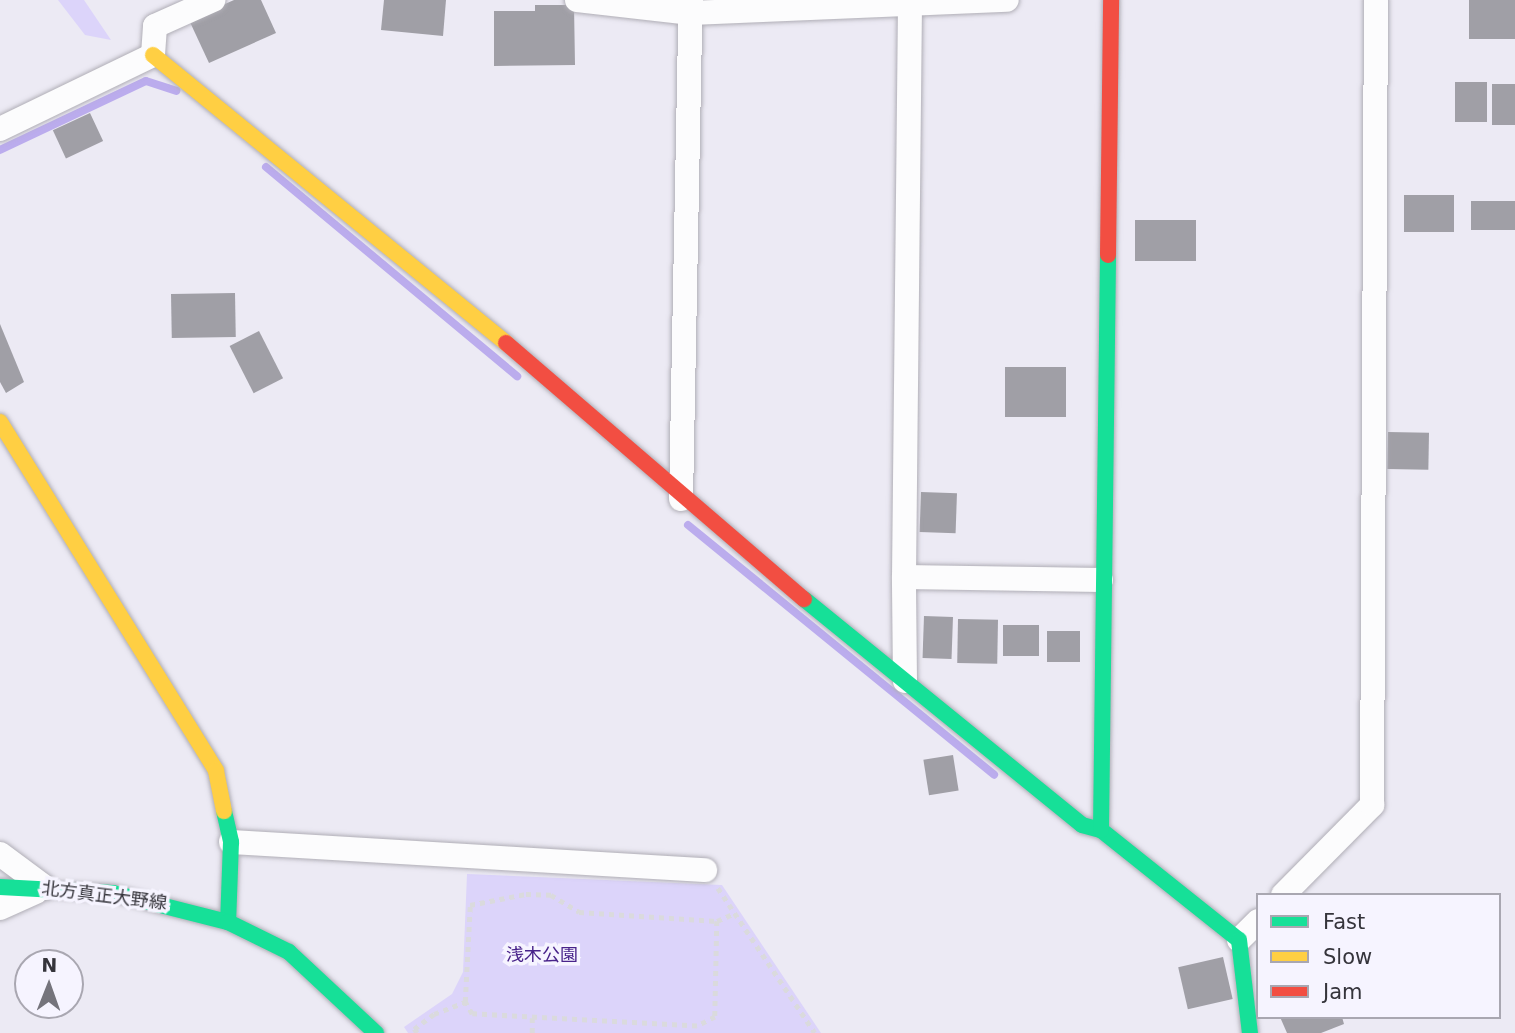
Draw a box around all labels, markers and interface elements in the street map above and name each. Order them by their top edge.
street label: 北方真正大野線 [40,878,168,914]
legend [1256,893,1501,1019]
text: Fast [1323,910,1365,934]
park label: 浅木公園 [506,944,578,966]
text: Slow [1323,945,1372,969]
north arrow [14,949,84,1019]
text: N [41,954,57,976]
text: Jam [1323,980,1363,1004]

